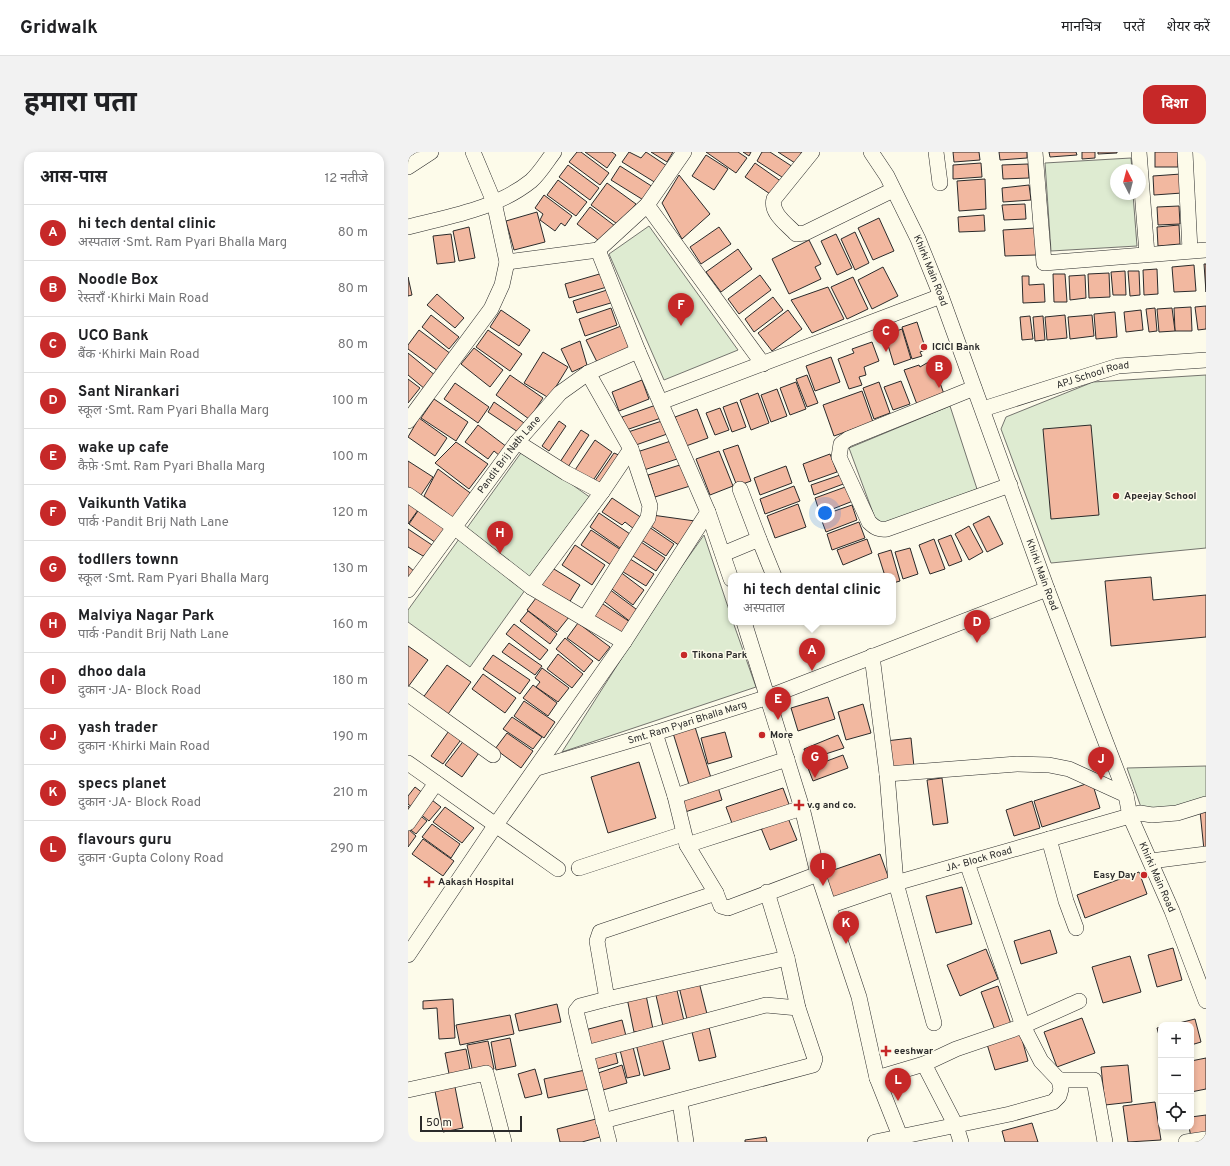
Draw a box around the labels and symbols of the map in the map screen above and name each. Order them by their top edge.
north arrow [1110,164,1146,200]
street label: Khirki Main Road [910,233,951,308]
pin: F [668,293,694,326]
pin: C [873,319,899,352]
place label: ICICI Bank [932,341,980,354]
marker: ICICI Bank [919,342,929,352]
pin: B [926,355,952,388]
street label: APJ School Road [1055,359,1130,392]
street label: Pandit Brij Nath Lane [475,413,544,496]
place label: Apeejay School [1124,490,1197,503]
marker: Apeejay School [1111,491,1121,501]
your location [815,503,835,523]
pin: H [487,521,513,554]
street label: Khirki Main Road [1023,537,1061,613]
pin: D [964,610,990,643]
pin: A [799,638,825,671]
place label: Tikona Park [692,649,748,662]
marker: Tikona Park [679,650,689,660]
pin: E [765,687,791,720]
street label: Smt. Ram Pyari Bhalla Marg [626,698,748,747]
place label: More [770,729,794,742]
marker: More [757,730,767,740]
pin: G [802,745,828,778]
pin: J [1088,747,1114,780]
place label: v.g and co. [807,799,857,812]
marker: v.g and co. [794,800,804,810]
street label: Khirki Main Road [1136,840,1178,914]
street label: JA- Block Road [944,843,1014,875]
pin: I [810,853,836,886]
place label: Easy Day [1093,869,1136,882]
marker: Easy Day [1139,870,1149,880]
marker: Aakash Hospital [423,876,435,888]
place label: Aakash Hospital [438,876,514,889]
pin: K [833,911,859,944]
place label: eeshwar [894,1045,934,1058]
marker: eeshwar [881,1046,891,1056]
pin: L [885,1068,911,1101]
scale bar [420,1114,522,1133]

